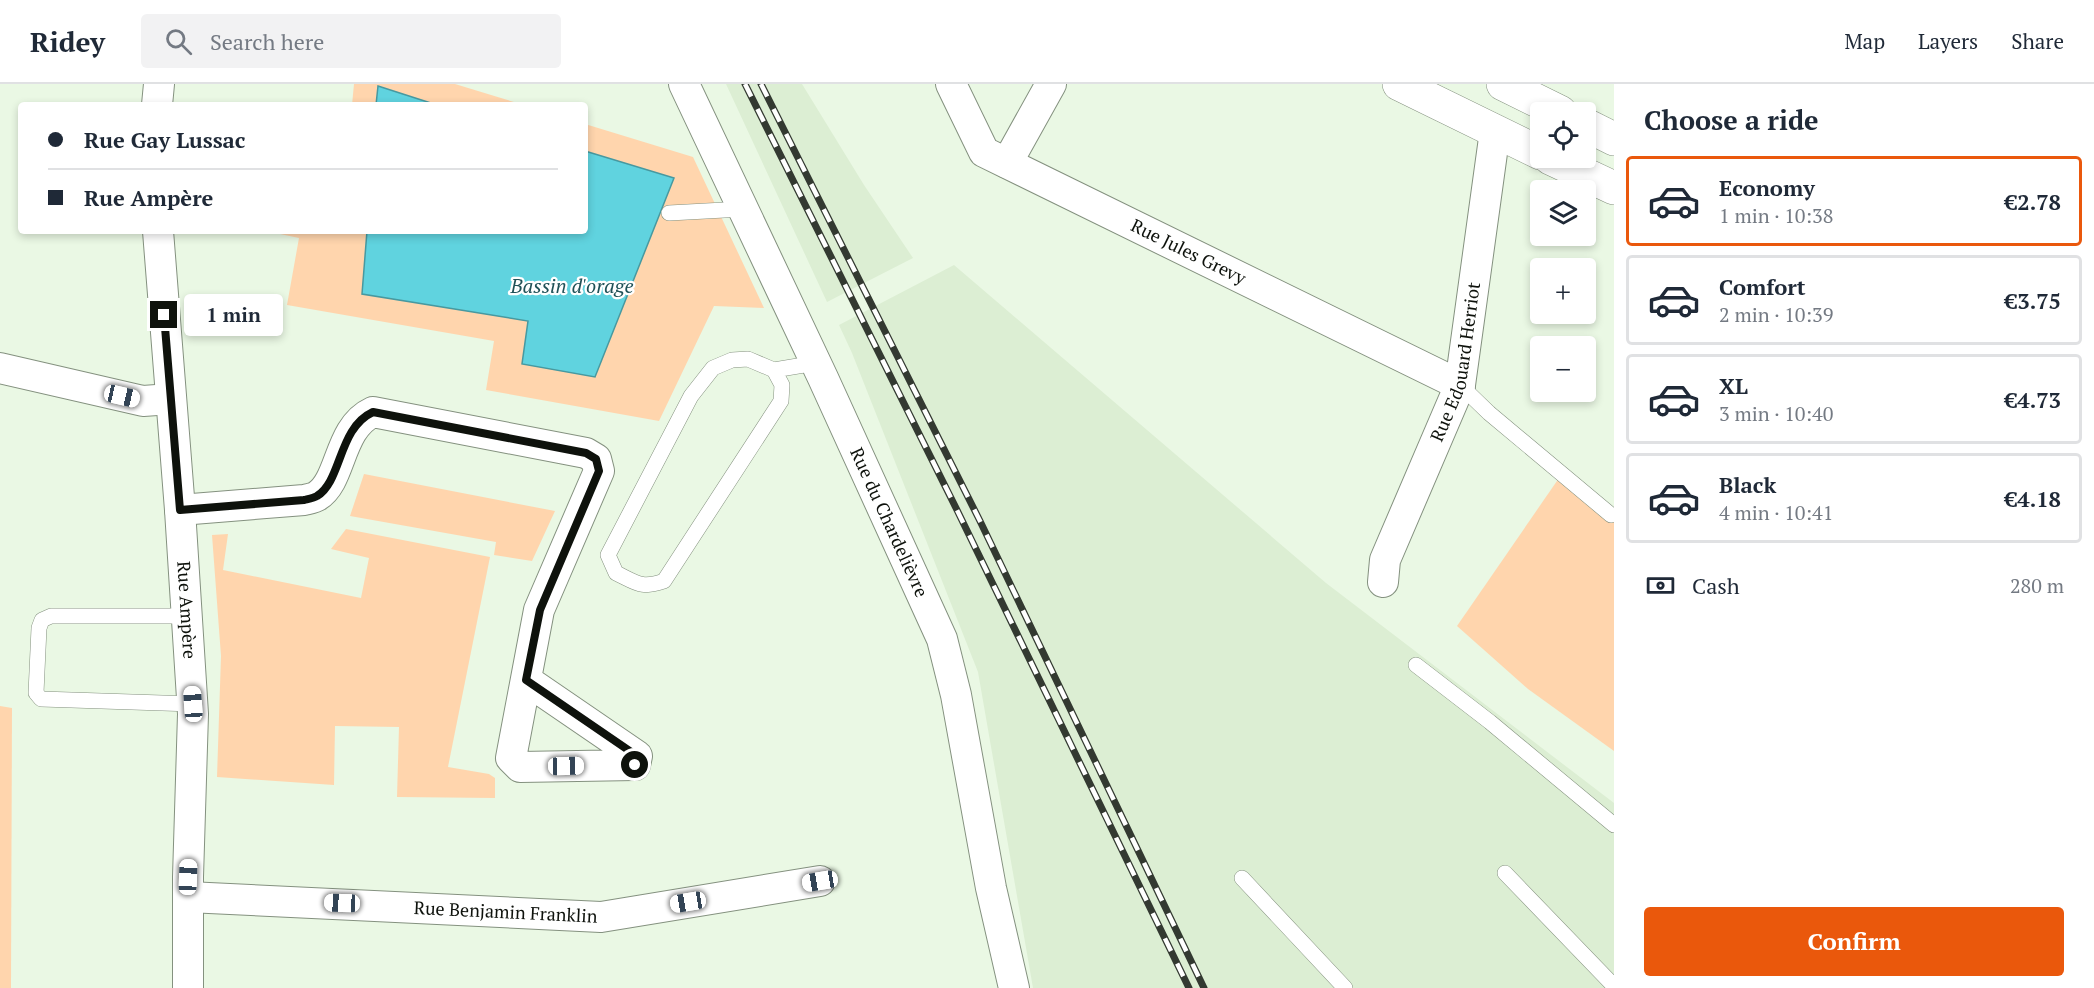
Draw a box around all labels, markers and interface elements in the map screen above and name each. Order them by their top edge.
search box [141,14,561,68]
text: Ridey [30,23,105,60]
icon: search [162,25,195,58]
text: Search here [210,27,324,56]
text: Map [1844,27,1885,55]
text: Layers [1918,27,1978,55]
text: Share [2011,27,2064,55]
map controls [1530,102,1596,402]
button: locate [1530,102,1596,168]
text: Choose a ride [1644,102,1819,138]
text: Rue Gay Lussac [84,125,245,154]
text: Economy [1719,173,1815,202]
icon: car [1647,174,1701,228]
button: layers [1530,180,1596,246]
text: Rue Ampère [84,183,213,212]
text: €2.78 [2005,187,2061,216]
text: 1 min · 10:38 [1719,202,1833,229]
street label: Rue Jules Grevy [1127,213,1251,290]
button: + [1530,258,1596,324]
water label: Bassin d'orage [509,272,634,299]
text: Comfort [1719,272,1805,301]
icon: car [1647,273,1701,327]
street label: Rue Edouard Herriot [1424,280,1485,445]
text: €3.75 [2005,286,2061,315]
callout: 1 min [185,294,284,336]
route end [150,301,177,328]
text: 1 min [206,301,261,328]
text: 2 min · 10:39 [1719,301,1833,328]
button: − [1530,336,1596,402]
text: XL [1719,371,1748,400]
icon: car [1647,372,1701,426]
car [102,383,142,409]
text: €4.73 [2005,385,2061,414]
text: 3 min · 10:40 [1719,400,1833,427]
street label: Rue du Chardelièvre [845,443,934,601]
text: Black [1719,470,1776,499]
icon: car [1647,471,1701,525]
text: €4.18 [2005,484,2061,513]
text: 4 min · 10:41 [1719,499,1833,526]
street label: Rue Ampère [172,560,202,660]
icon: cash [1644,569,1677,602]
text: Cash [1692,571,1740,600]
text: 280 m [2010,572,2064,599]
car [183,685,203,723]
route start [621,751,648,778]
car [548,757,584,775]
car [178,859,198,895]
car [801,869,839,893]
car [669,890,707,914]
car [324,893,360,913]
street label: Rue Benjamin Franklin [413,895,598,928]
button: Confirm [1644,907,2064,976]

